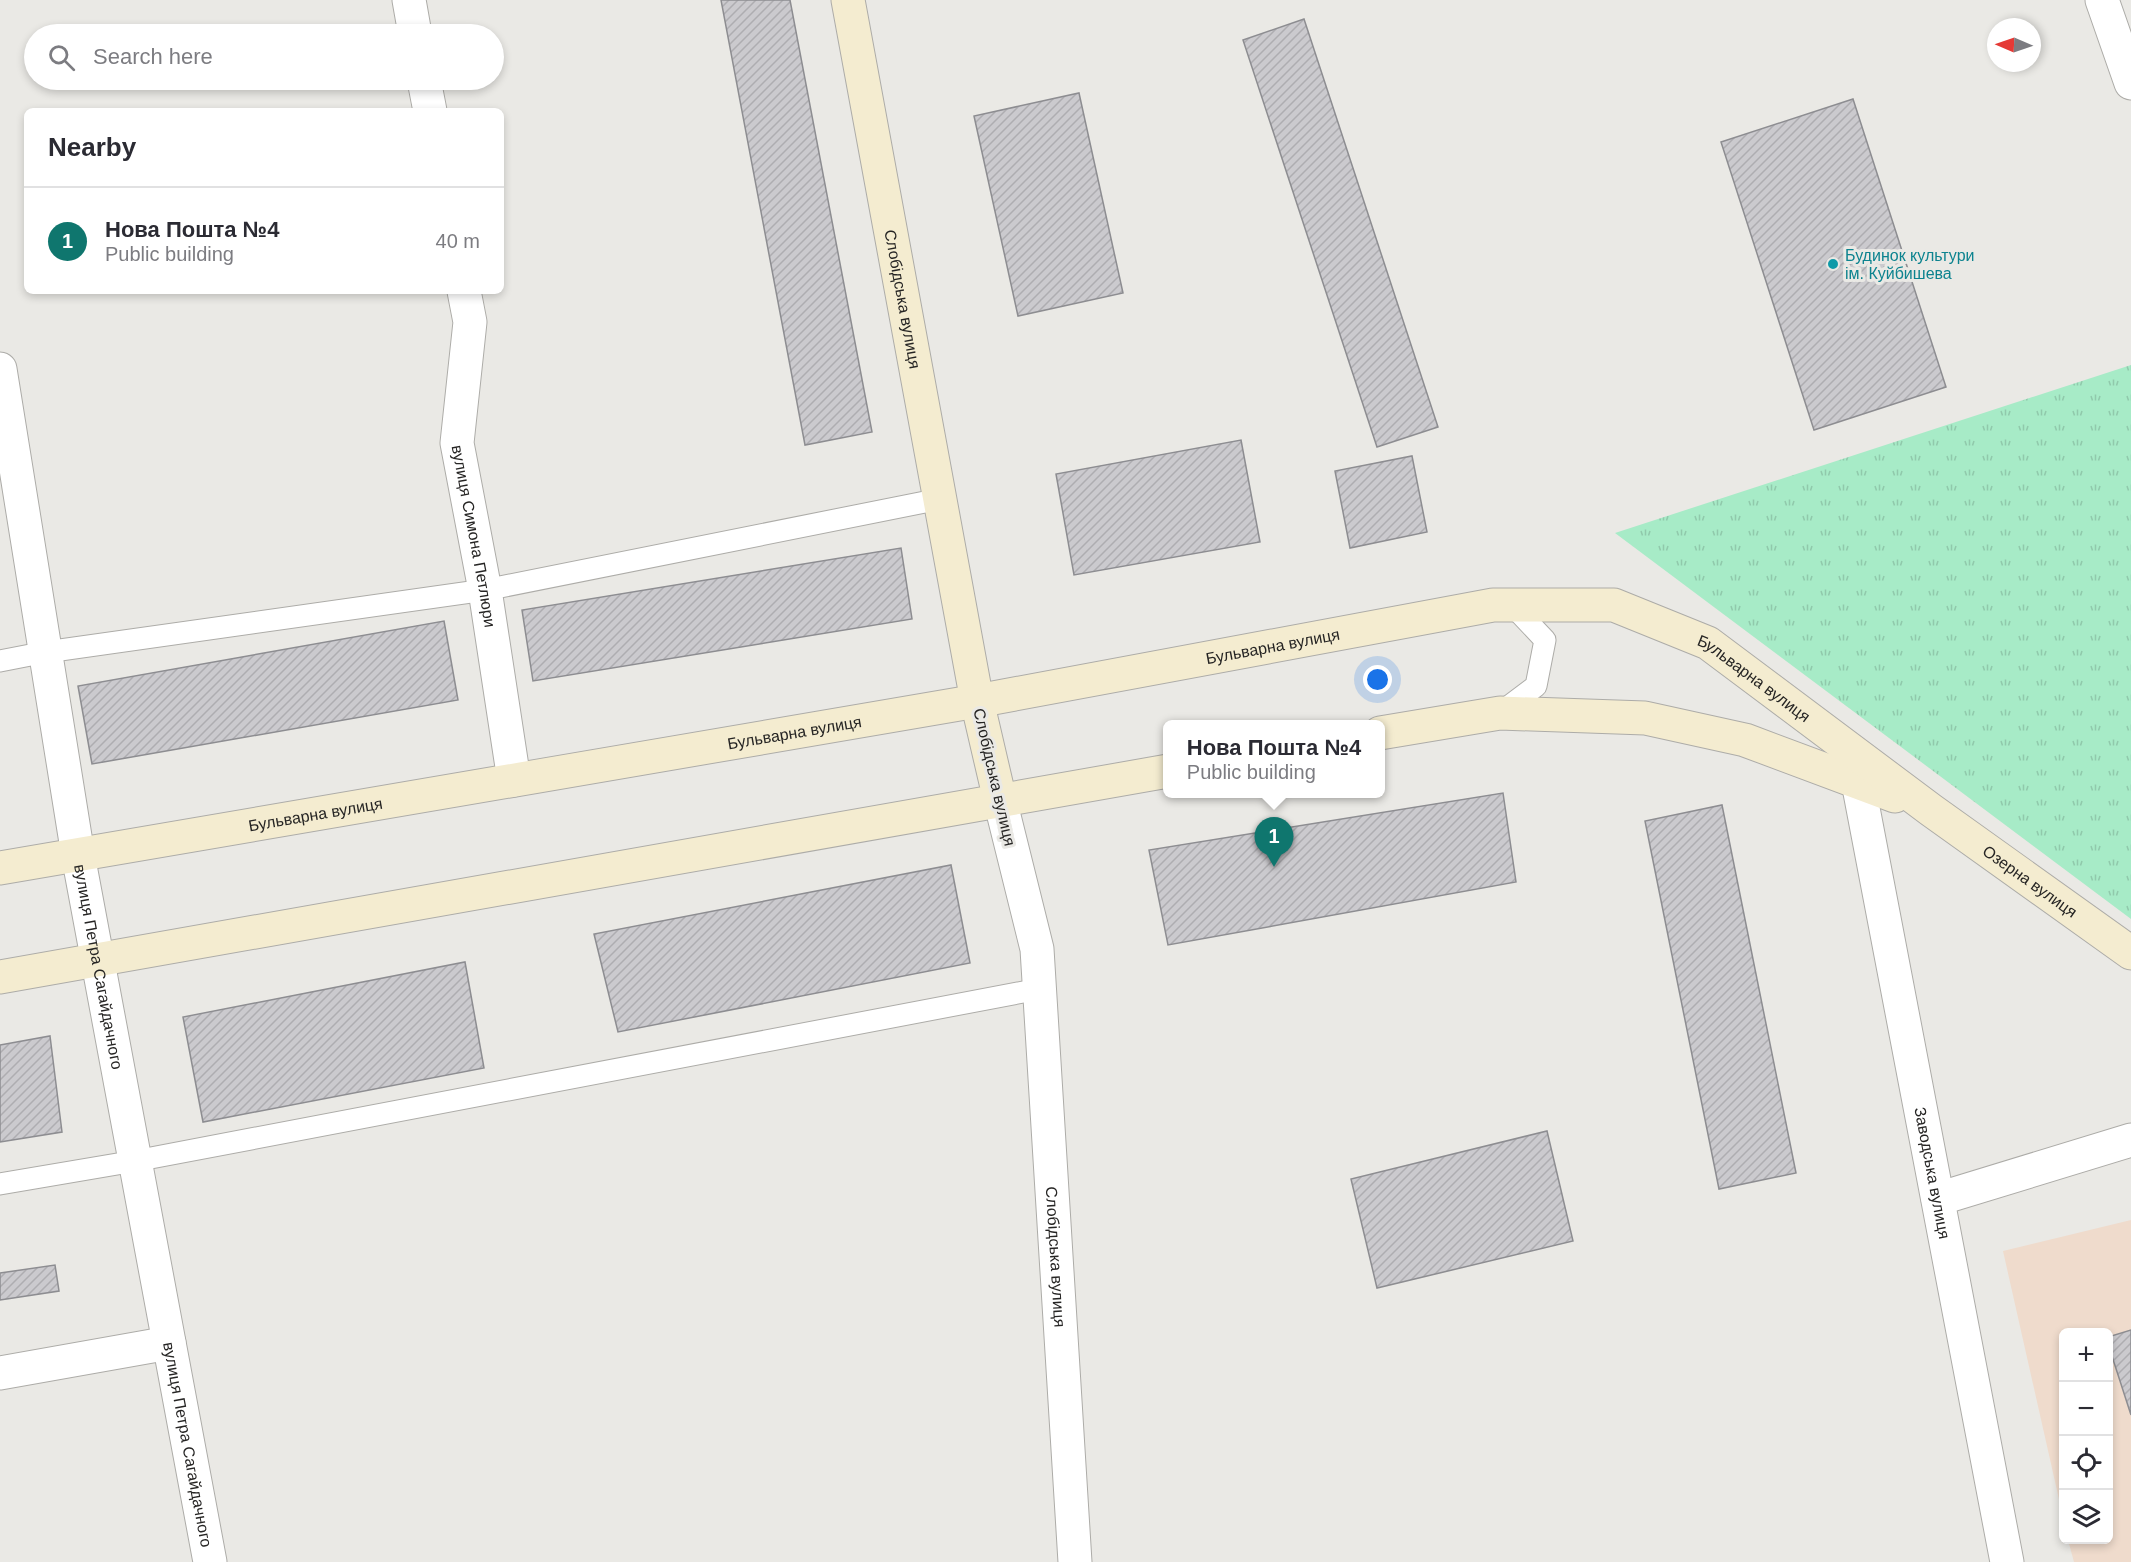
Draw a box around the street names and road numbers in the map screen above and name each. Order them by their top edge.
street label: Слобідська вулиця [881,228,924,370]
street label: вулиця Симона Петлюри [449,444,499,629]
street label: Бульварна вулиця [1205,626,1341,667]
street label: Бульварна вулиця [1695,632,1813,725]
street label: Слобідська вулиця [970,707,1019,848]
street label: Бульварна вулиця [726,713,863,753]
street label: Бульварна вулиця [247,795,384,834]
street label: Озерна вулиця [1980,842,2080,921]
street label: вулиця Петра Сагайдачного [71,863,126,1071]
street label: Заводська вулиця [1911,1106,1953,1240]
street label: Слобідська вулиця [1043,1186,1068,1328]
street label: вулиця Петра Сагайдачного [160,1341,215,1549]

